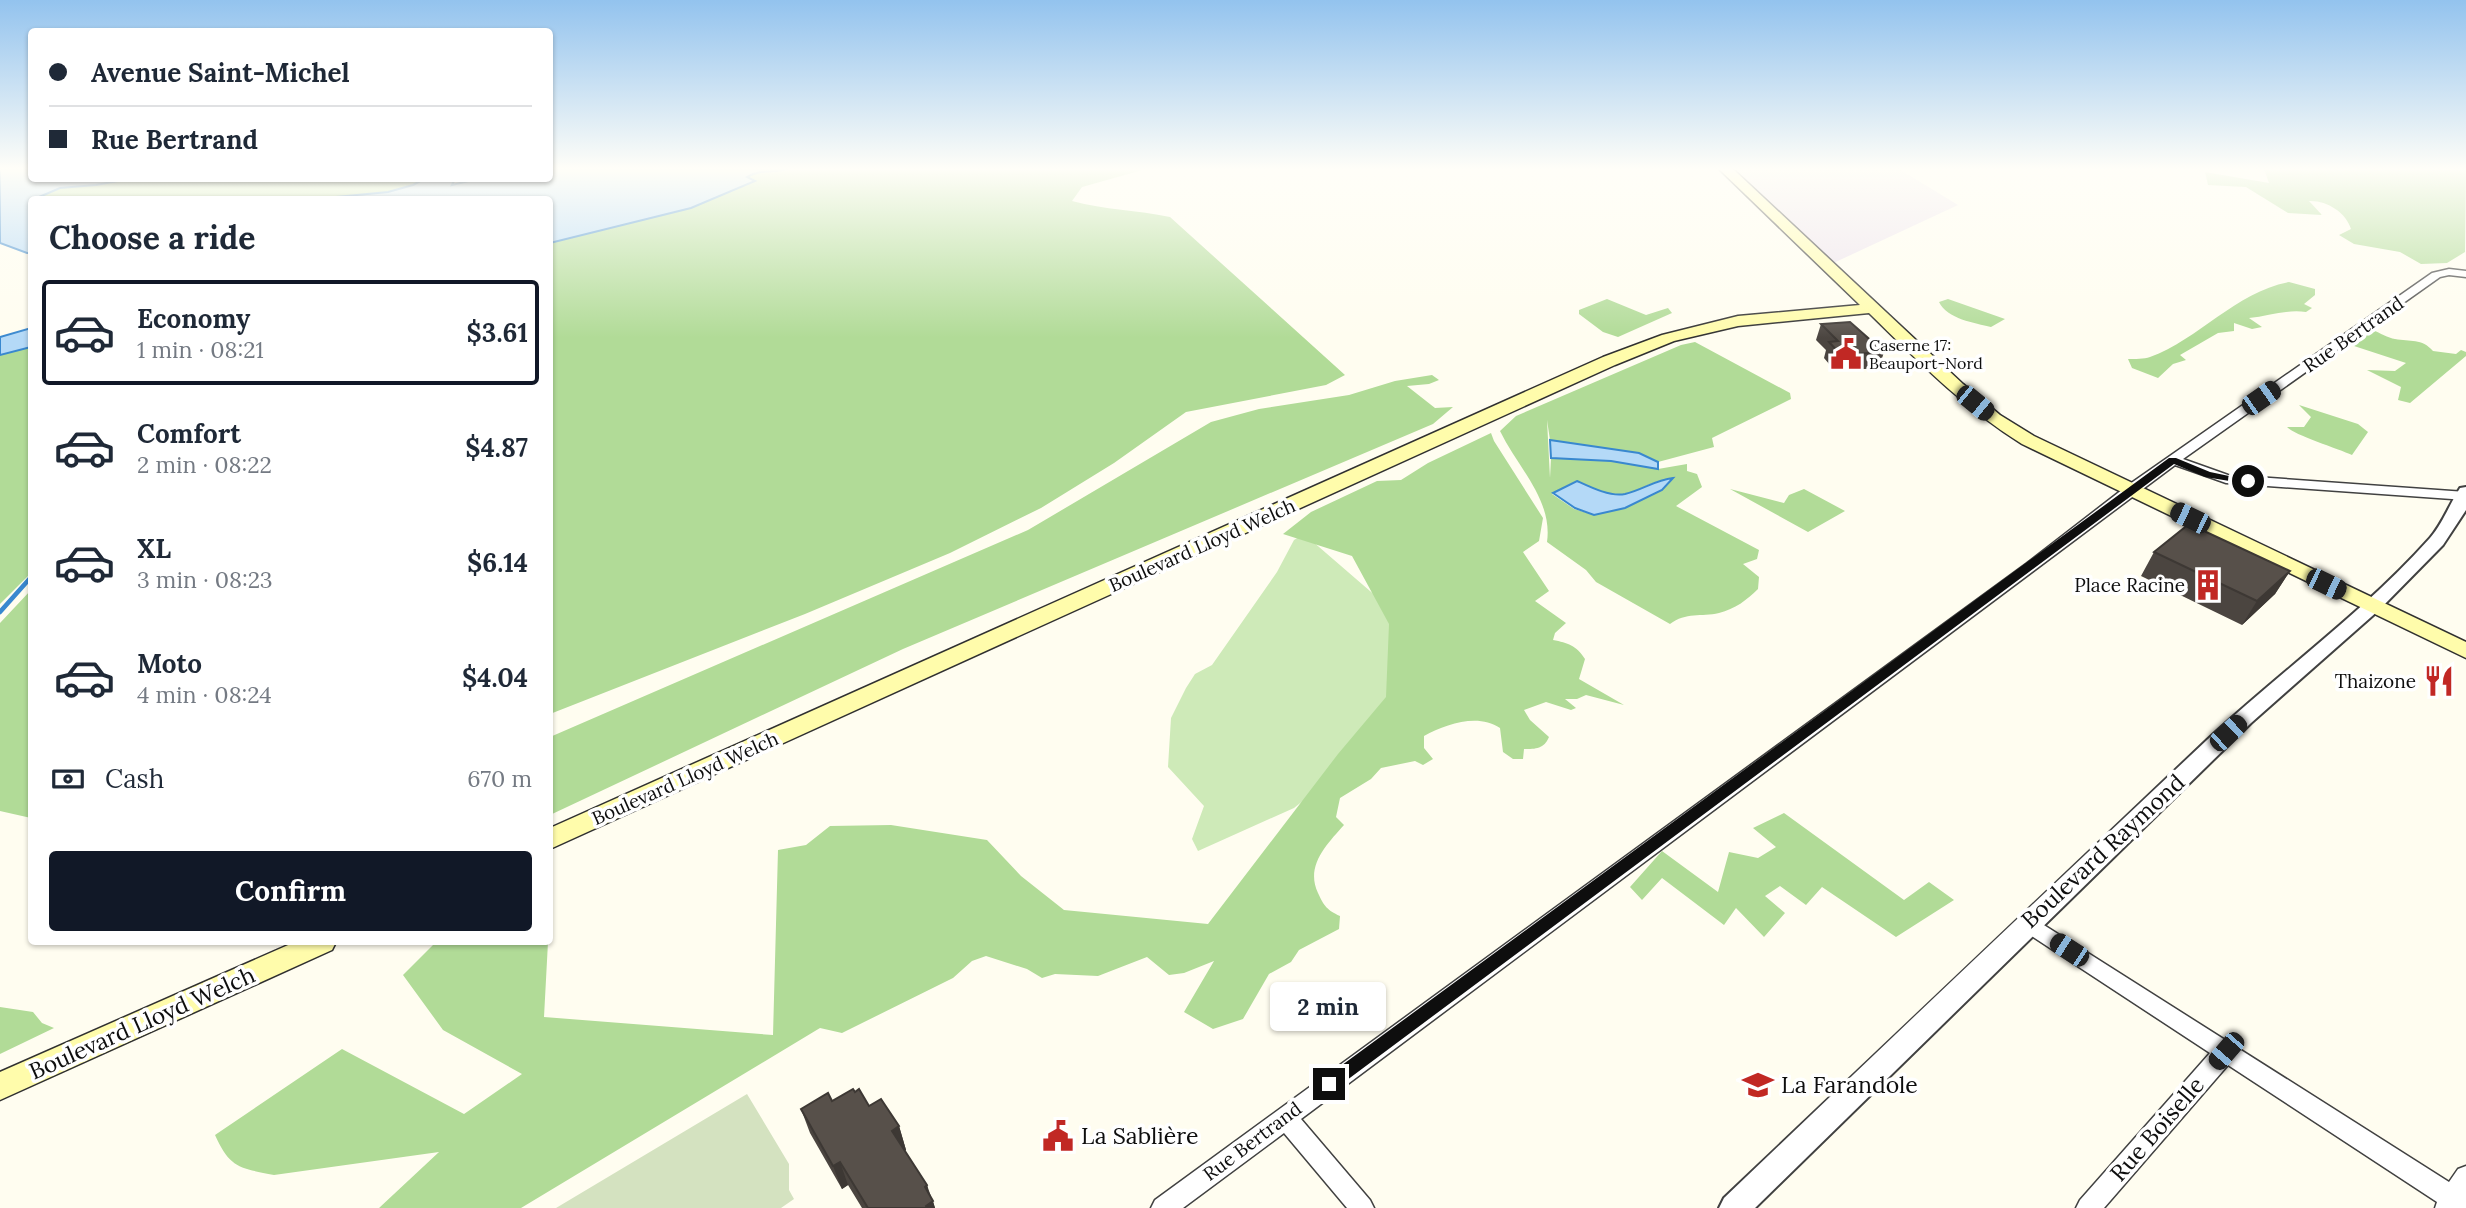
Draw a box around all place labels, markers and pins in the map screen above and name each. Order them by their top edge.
place label: Caserne 17: Beauport-Nord [1869,335,1983,373]
public building icon: Caserne 17: Beauport-Nord [1829,337,1863,371]
building icon: Place Racine [2191,568,2225,602]
place label: Place Racine [2074,573,2185,597]
restaurant icon: Thaizone [2422,664,2456,698]
place label: Thaizone [2335,669,2416,693]
school or university icon: La Farandole [1741,1068,1775,1102]
place label: La Farandole [1781,1070,1918,1099]
public building icon: La Sablière [1041,1119,1075,1153]
place label: La Sablière [1081,1121,1198,1150]

